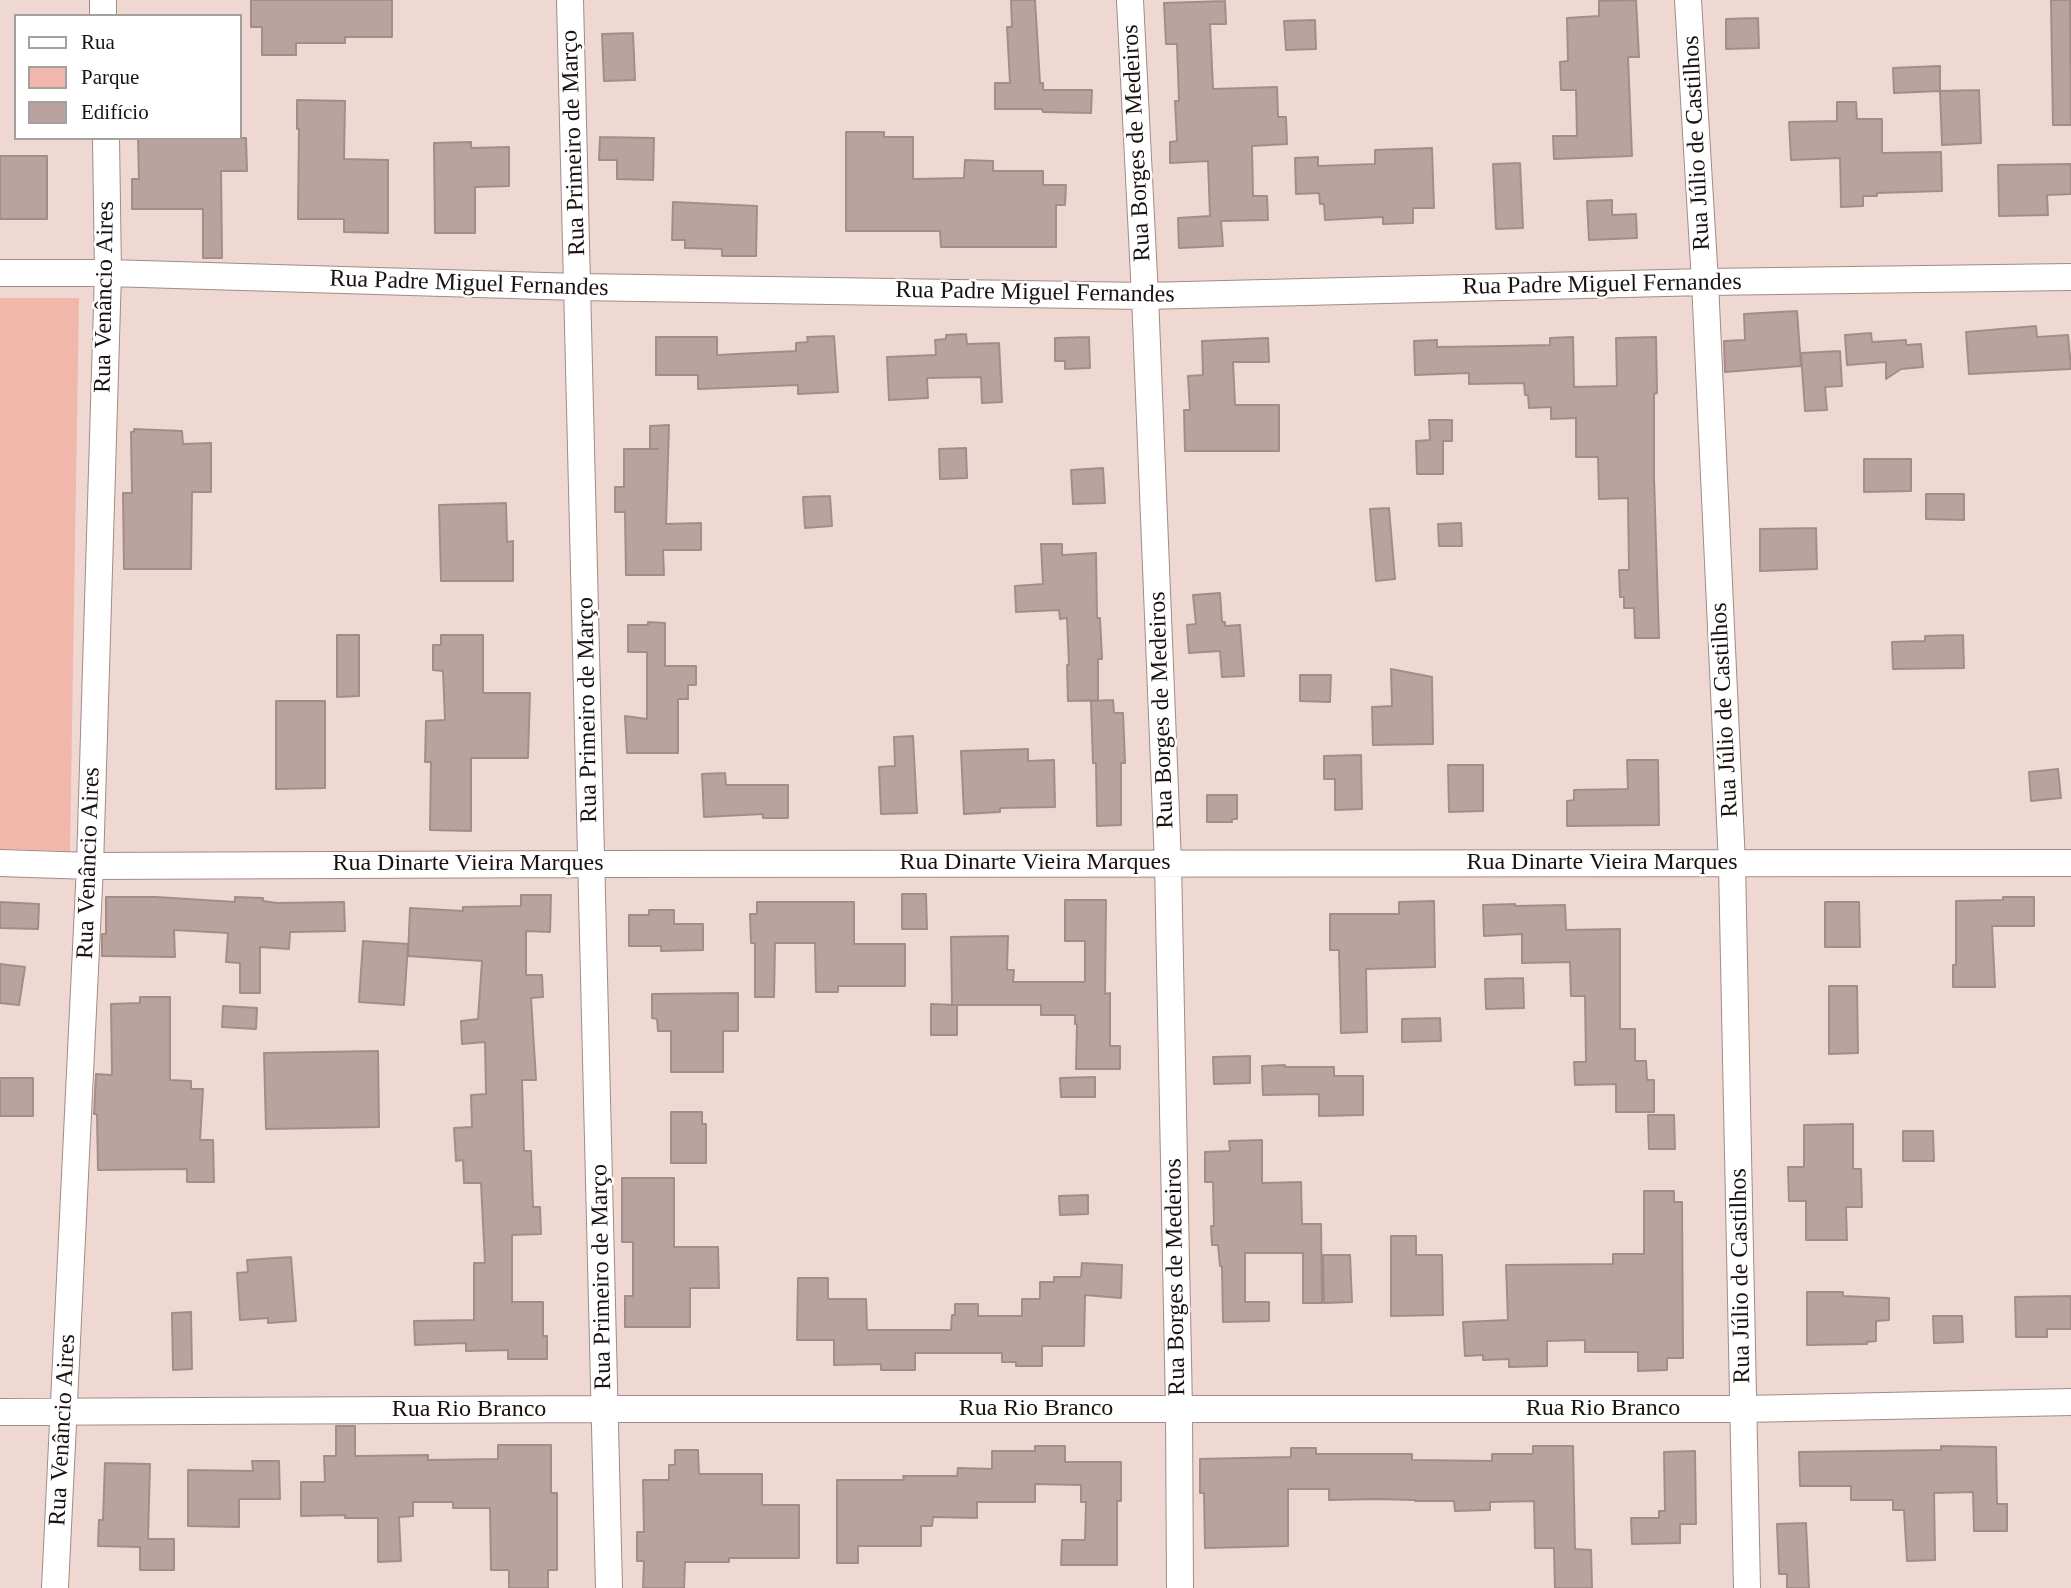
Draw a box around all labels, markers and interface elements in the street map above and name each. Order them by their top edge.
legend [14,14,242,140]
street label: Rua Borges de Medeiros [1116,24,1158,262]
text: Rua [81,30,115,54]
street label: Rua Primeiro de Março [556,30,592,256]
street label: Rua Júlio de Castilhos [1677,35,1717,251]
text: Parque [81,65,139,89]
text: Edifício [81,100,149,124]
street label: Rua Venâncio Aires [89,201,121,393]
street label: Rua Padre Miguel Fernandes [329,265,609,303]
street label: Rua Padre Miguel Fernandes [1462,268,1742,302]
street label: Rua Padre Miguel Fernandes [895,276,1175,310]
street label: Rua Borges de Medeiros [1143,591,1181,829]
street label: Rua Primeiro de Março [572,597,604,823]
street label: Rua Júlio de Castilhos [1705,602,1745,818]
street label: Rua Venâncio Aires [71,767,107,959]
street label: Rua Dinarte Vieira Marques [899,849,1171,877]
street label: Rua Dinarte Vieira Marques [1466,849,1738,877]
street label: Rua Dinarte Vieira Marques [332,850,604,878]
street label: Rua Borges de Medeiros [1160,1158,1192,1396]
street label: Rua Primeiro de Março [586,1164,618,1390]
street label: Rua Júlio de Castilhos [1725,1168,1757,1384]
street label: Rua Venâncio Aires [44,1333,82,1527]
street label: Rua Rio Branco [959,1395,1113,1423]
street label: Rua Rio Branco [1526,1395,1680,1423]
street label: Rua Rio Branco [392,1396,546,1424]

